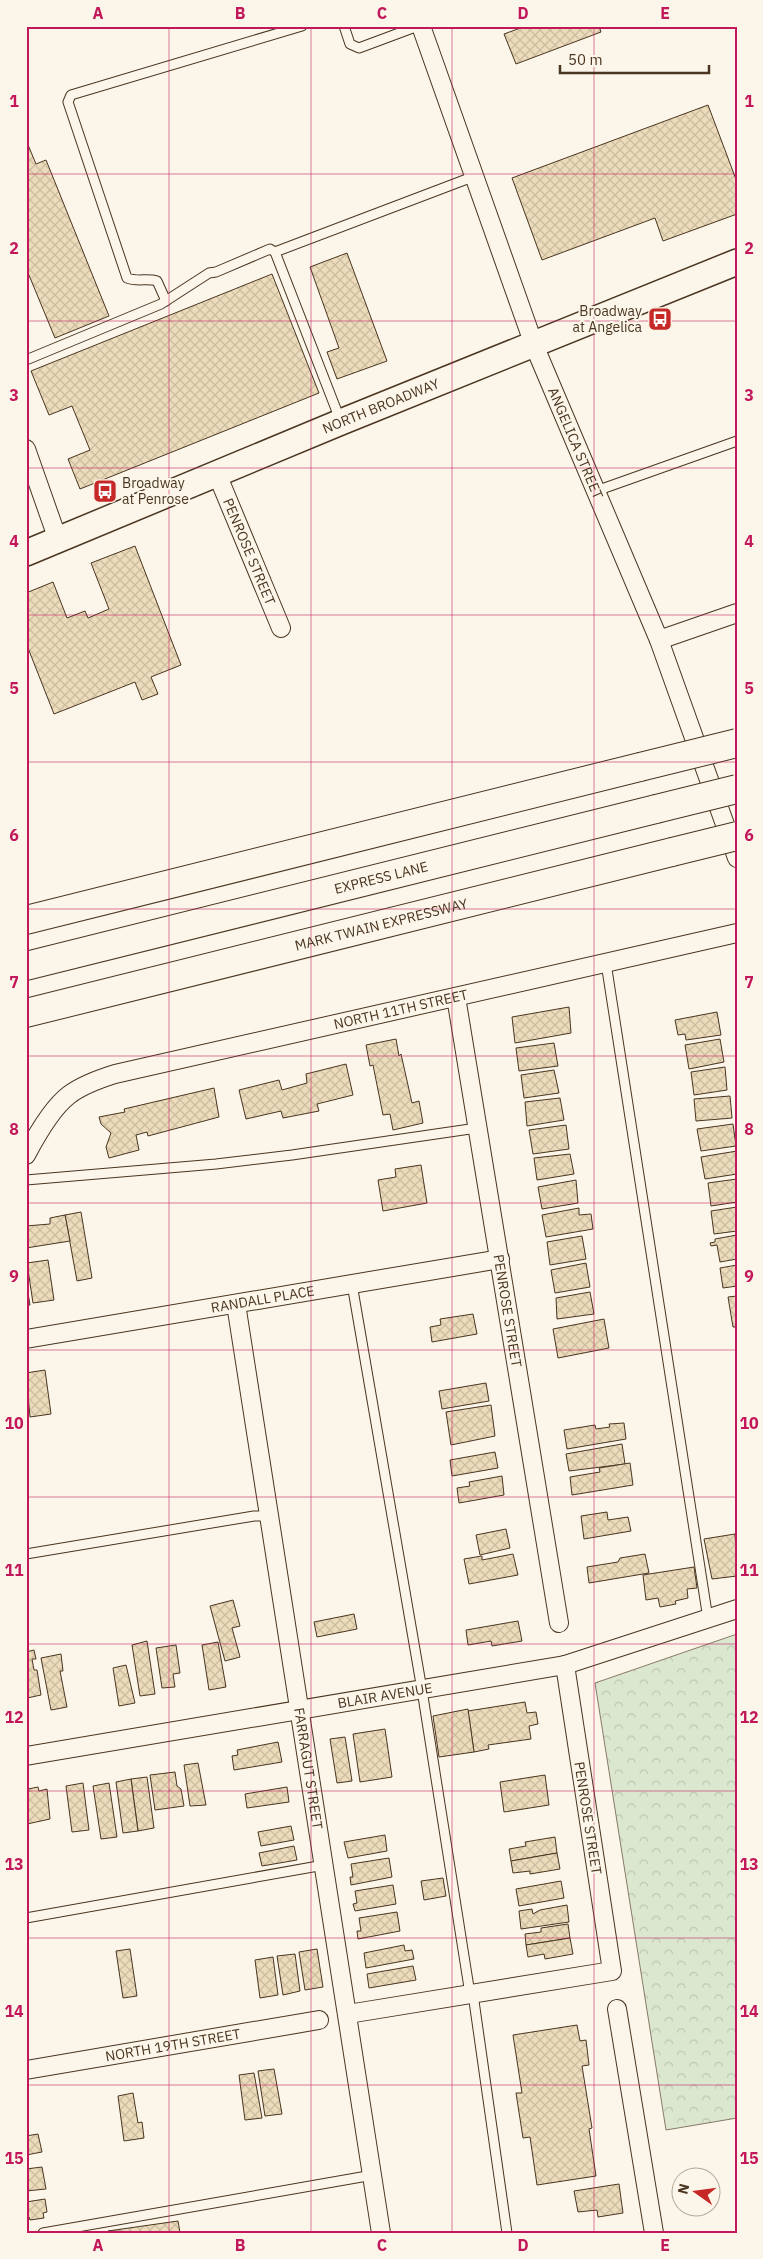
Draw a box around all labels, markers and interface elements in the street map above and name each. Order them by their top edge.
text: A [93,3,104,23]
text: B [235,3,246,23]
text: C [377,3,387,23]
text: D [517,3,529,23]
text: E [660,3,670,23]
scale bar [560,42,709,74]
text: 50 m [568,50,603,69]
text: 1 [9,91,19,111]
text: 1 [744,91,754,111]
text: 2 [9,238,19,258]
text: 2 [744,238,754,258]
place label: Broadway at Angelica [573,302,643,336]
bus stop icon: Broadway at Angelica [647,306,673,332]
street label: NORTH BROADWAY [320,374,443,438]
text: 3 [9,385,19,405]
street label: ANGELICA STREET [544,385,607,502]
text: 3 [744,385,754,405]
place label: Broadway at Penrose [122,474,189,508]
bus stop icon: Broadway at Penrose [92,478,118,504]
street label: PENROSE STREET [219,495,279,608]
text: 4 [9,531,19,551]
text: 4 [744,531,754,551]
text: 5 [9,678,19,698]
text: 5 [744,678,754,698]
text: 6 [9,825,19,845]
text: 6 [744,825,754,845]
street label: EXPRESS LANE [332,857,430,898]
street label: MARK TWAIN EXPRESSWAY [293,894,470,955]
text: 7 [9,972,19,992]
text: 7 [744,972,754,992]
street label: NORTH 11TH STREET [332,985,470,1033]
text: 8 [9,1119,19,1139]
text: 8 [744,1119,754,1139]
street label: PENROSE STREET [489,1253,526,1369]
text: 9 [9,1266,19,1286]
text: 9 [744,1266,754,1286]
street label: RANDALL PLACE [209,1281,316,1317]
text: 10 [4,1413,24,1433]
text: 10 [739,1413,759,1433]
text: 11 [4,1560,24,1580]
text: 11 [739,1560,759,1580]
street label: BLAIR AVENUE [336,1679,434,1712]
street label: FARRAGUT STREET [290,1706,327,1830]
text: 12 [4,1707,24,1727]
text: 12 [739,1707,759,1727]
street label: PENROSE STREET [570,1760,606,1876]
text: 13 [4,1854,24,1874]
text: 13 [739,1854,759,1874]
text: 14 [4,2001,24,2021]
text: 14 [739,2001,759,2021]
street label: NORTH 19TH STREET [104,2025,242,2065]
text: 15 [4,2148,24,2168]
text: 15 [739,2148,759,2168]
north arrow [670,2166,720,2216]
text: N [673,2182,693,2196]
text: A [93,2235,104,2255]
text: B [235,2235,246,2255]
text: C [377,2235,387,2255]
text: D [517,2235,529,2255]
text: E [660,2235,670,2255]

